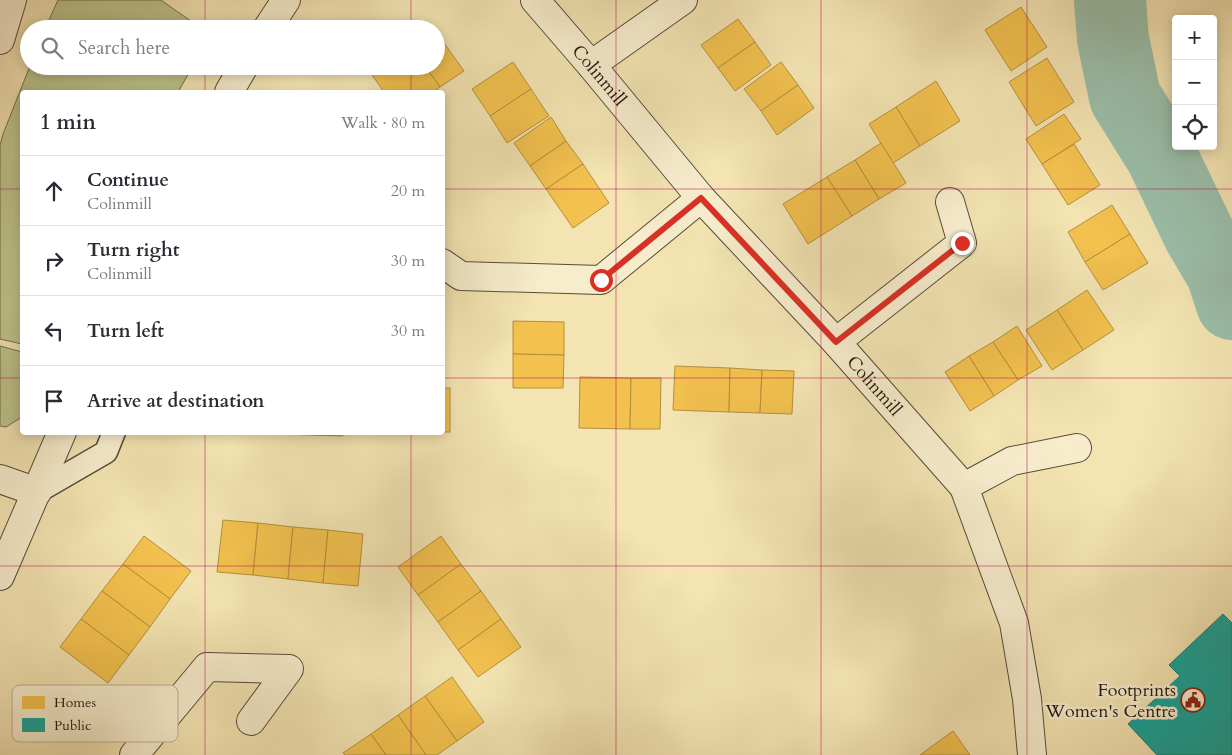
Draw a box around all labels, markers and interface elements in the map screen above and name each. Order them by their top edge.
map controls [1172,15,1217,150]
button: + [1172,15,1217,60]
search box [20,20,445,75]
icon: search [38,34,66,62]
text: Search here [78,35,170,61]
street label: Colinmill [566,39,633,112]
button: − [1172,60,1217,105]
button: locate [1172,105,1217,150]
text: 1 min [40,108,96,137]
text: Walk · 80 m [341,112,425,134]
text: Continue [87,167,169,193]
icon: ahead [40,177,68,205]
text: 20 m [391,180,425,202]
text: Colinmill [87,193,152,215]
route end [951,232,974,255]
text: Turn right [87,237,179,263]
icon: right [40,247,68,275]
text: 30 m [391,250,425,272]
text: Colinmill [87,263,152,285]
route start [590,269,613,292]
icon: left [40,317,68,345]
text: Turn left [87,318,164,344]
text: 30 m [391,320,425,342]
street label: Colinmill [841,350,908,422]
icon: arrive [40,387,68,415]
text: Arrive at destination [87,388,264,414]
place label: Footprints Women's Centre [1044,678,1176,724]
legend [12,685,178,742]
public building icon: Footprints Women's Centre [1180,687,1206,713]
text: Homes [54,693,96,712]
text: Public [54,716,91,735]

